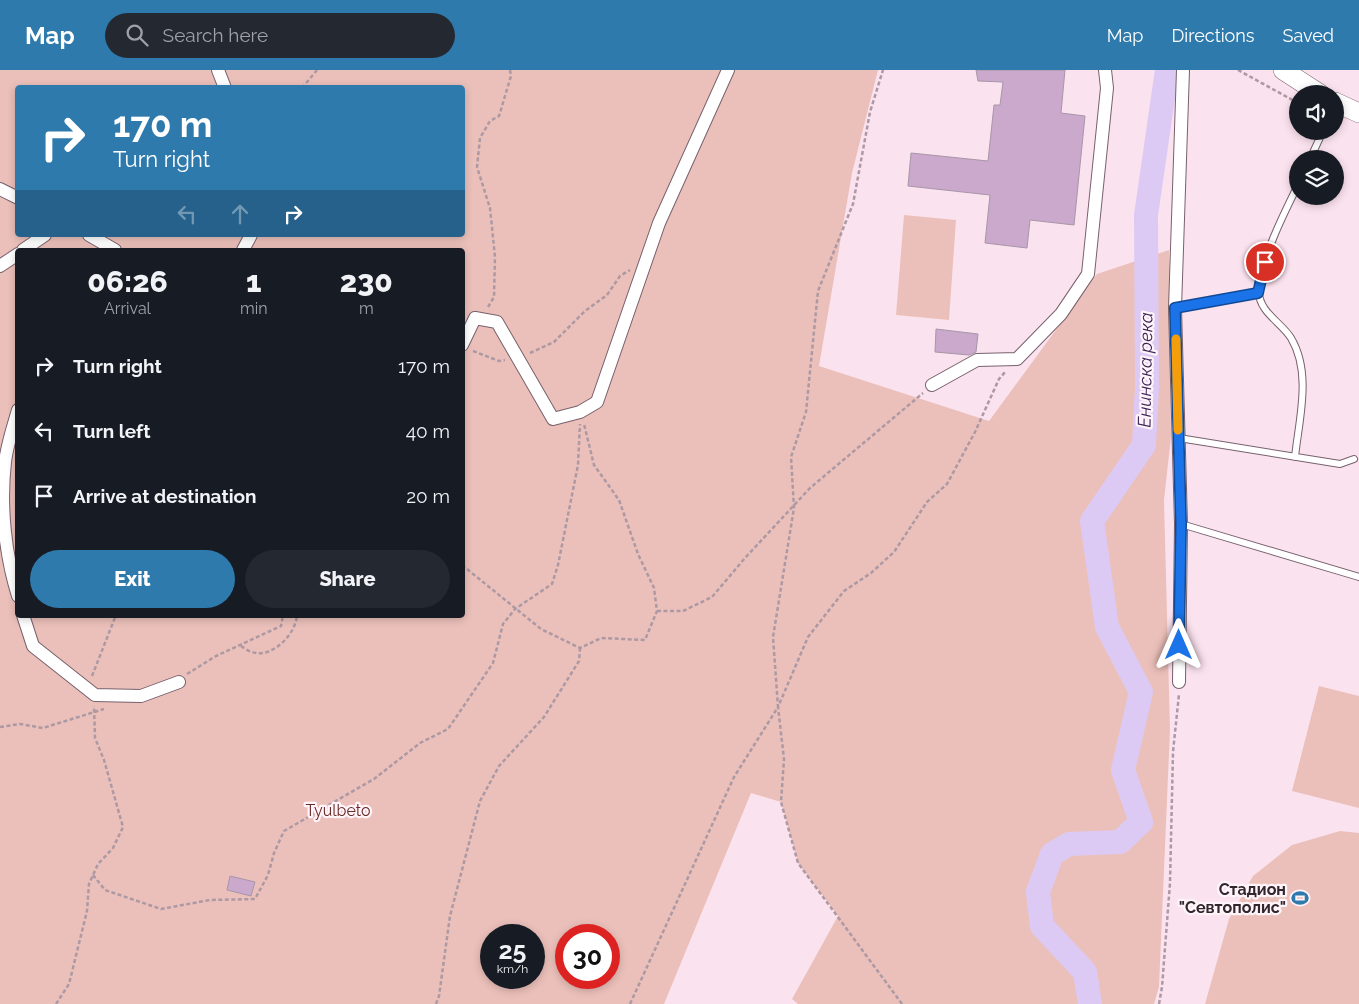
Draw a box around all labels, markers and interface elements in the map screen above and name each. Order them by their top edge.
search box [105,13,455,58]
text: Map [25,21,75,50]
icon: search [123,21,151,49]
text: Search here [163,24,268,46]
text: Map [1107,25,1143,46]
text: Directions [1171,25,1255,46]
text: Saved [1283,25,1334,46]
map controls [1289,85,1344,205]
button: sound [1289,85,1344,140]
text: 170 m [113,104,212,145]
icon: right [30,105,95,170]
text: Turn right [113,146,210,172]
button: layers [1289,150,1344,205]
icon: left [173,200,201,228]
icon: ahead [226,200,254,228]
icon: right [279,200,307,228]
pin [1244,241,1286,283]
icon: arrive [1251,248,1279,276]
text: 06:26 [87,264,168,299]
text: 1 [246,264,262,299]
text: 230 [340,264,393,299]
text: Arrival [104,299,151,318]
text: min [240,299,268,318]
text: m [359,299,374,318]
water label: Енинска река [1133,312,1157,428]
icon: right [30,352,58,380]
text: Turn right [73,355,162,377]
text: 170 m [398,355,450,377]
icon: left [30,417,58,445]
text: Turn left [73,420,150,442]
text: 40 m [406,420,450,442]
icon: arrive [30,482,58,510]
text: Arrive at destination [73,485,257,507]
text: 20 m [406,485,450,507]
button: Exit [30,550,235,608]
button: Share [245,550,450,608]
position arrow [1152,618,1204,670]
park label: Tyulbeto [306,801,370,820]
place label: Стадион "Севтополис" [1179,880,1286,917]
sports icon: Стадион "Севтополис" [1290,888,1310,908]
speed limit sign: 30 [555,924,620,989]
text: 25 [499,935,526,965]
text: km/h [497,962,528,976]

